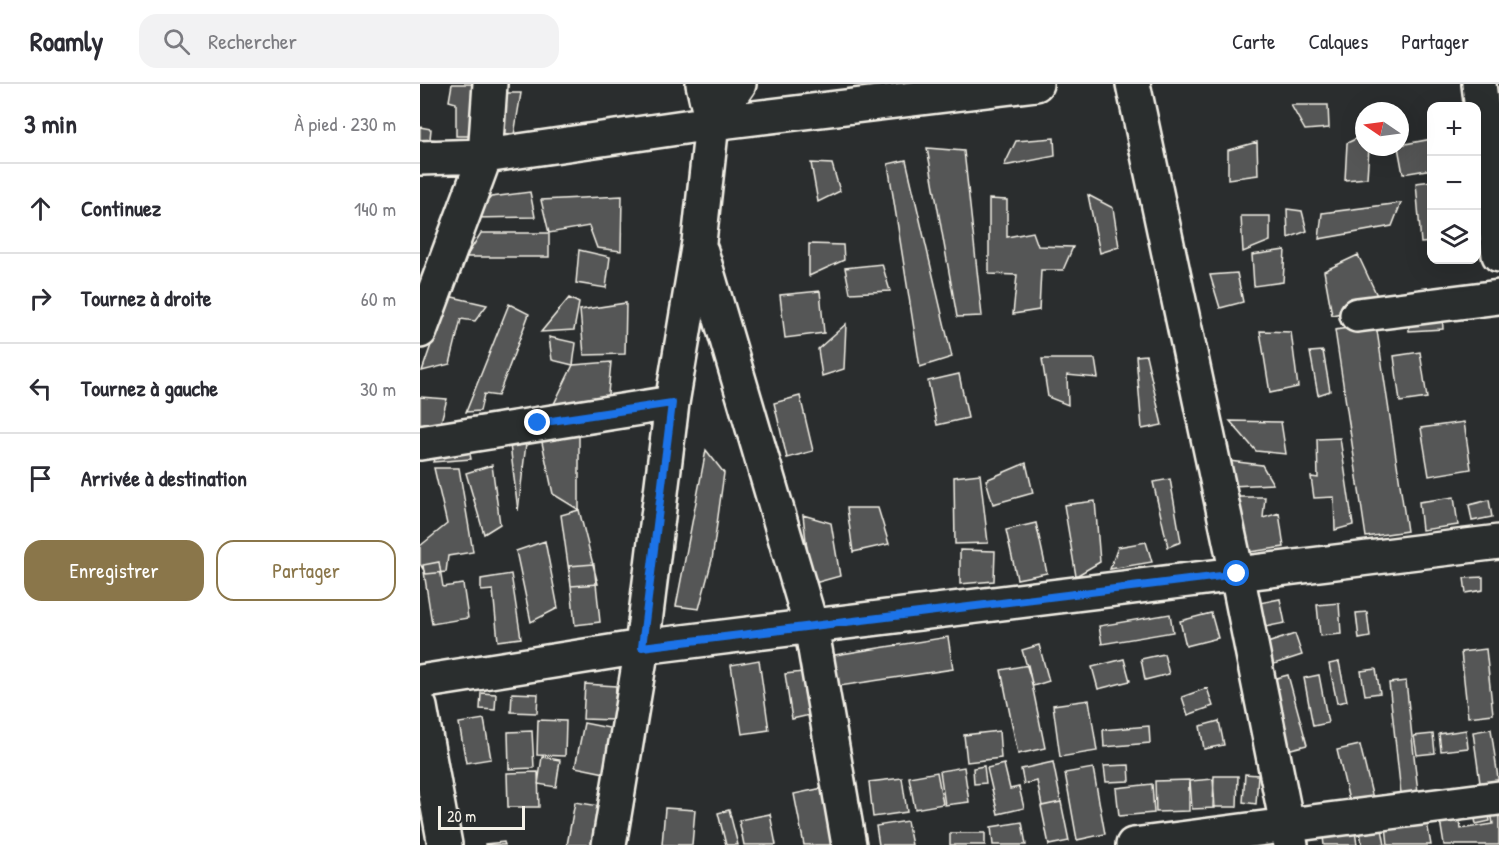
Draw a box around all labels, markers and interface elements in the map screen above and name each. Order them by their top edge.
search box [139,14,559,68]
text: Roamly [30,22,103,60]
icon: search [160,25,193,58]
text: Rechercher [208,26,297,56]
text: Carte [1232,27,1275,56]
text: Calques [1308,27,1368,56]
text: Partager [1401,27,1469,56]
north arrow [1355,102,1409,156]
map controls [1427,102,1481,264]
button: + [1427,102,1481,156]
text: 3 min [24,106,77,141]
text: À pied · 230 m [294,110,396,137]
button: − [1427,156,1481,210]
icon: ahead [24,192,57,225]
text: Continuez [81,193,161,223]
text: 140 m [354,195,396,222]
button: layers [1427,210,1481,264]
icon: right [24,282,57,315]
text: Tournez à droite [81,283,211,313]
text: 60 m [361,285,396,312]
icon: left [24,372,57,405]
text: Tournez à gauche [81,373,218,403]
text: 30 m [360,375,396,402]
route end [524,409,550,435]
icon: arrive [24,462,57,495]
text: Arrivée à destination [81,463,247,493]
button: Enregistrer [24,540,204,601]
button: Partager [216,540,396,601]
route start [1223,560,1249,586]
scale bar [438,803,525,830]
text: 20 m [447,805,476,827]

